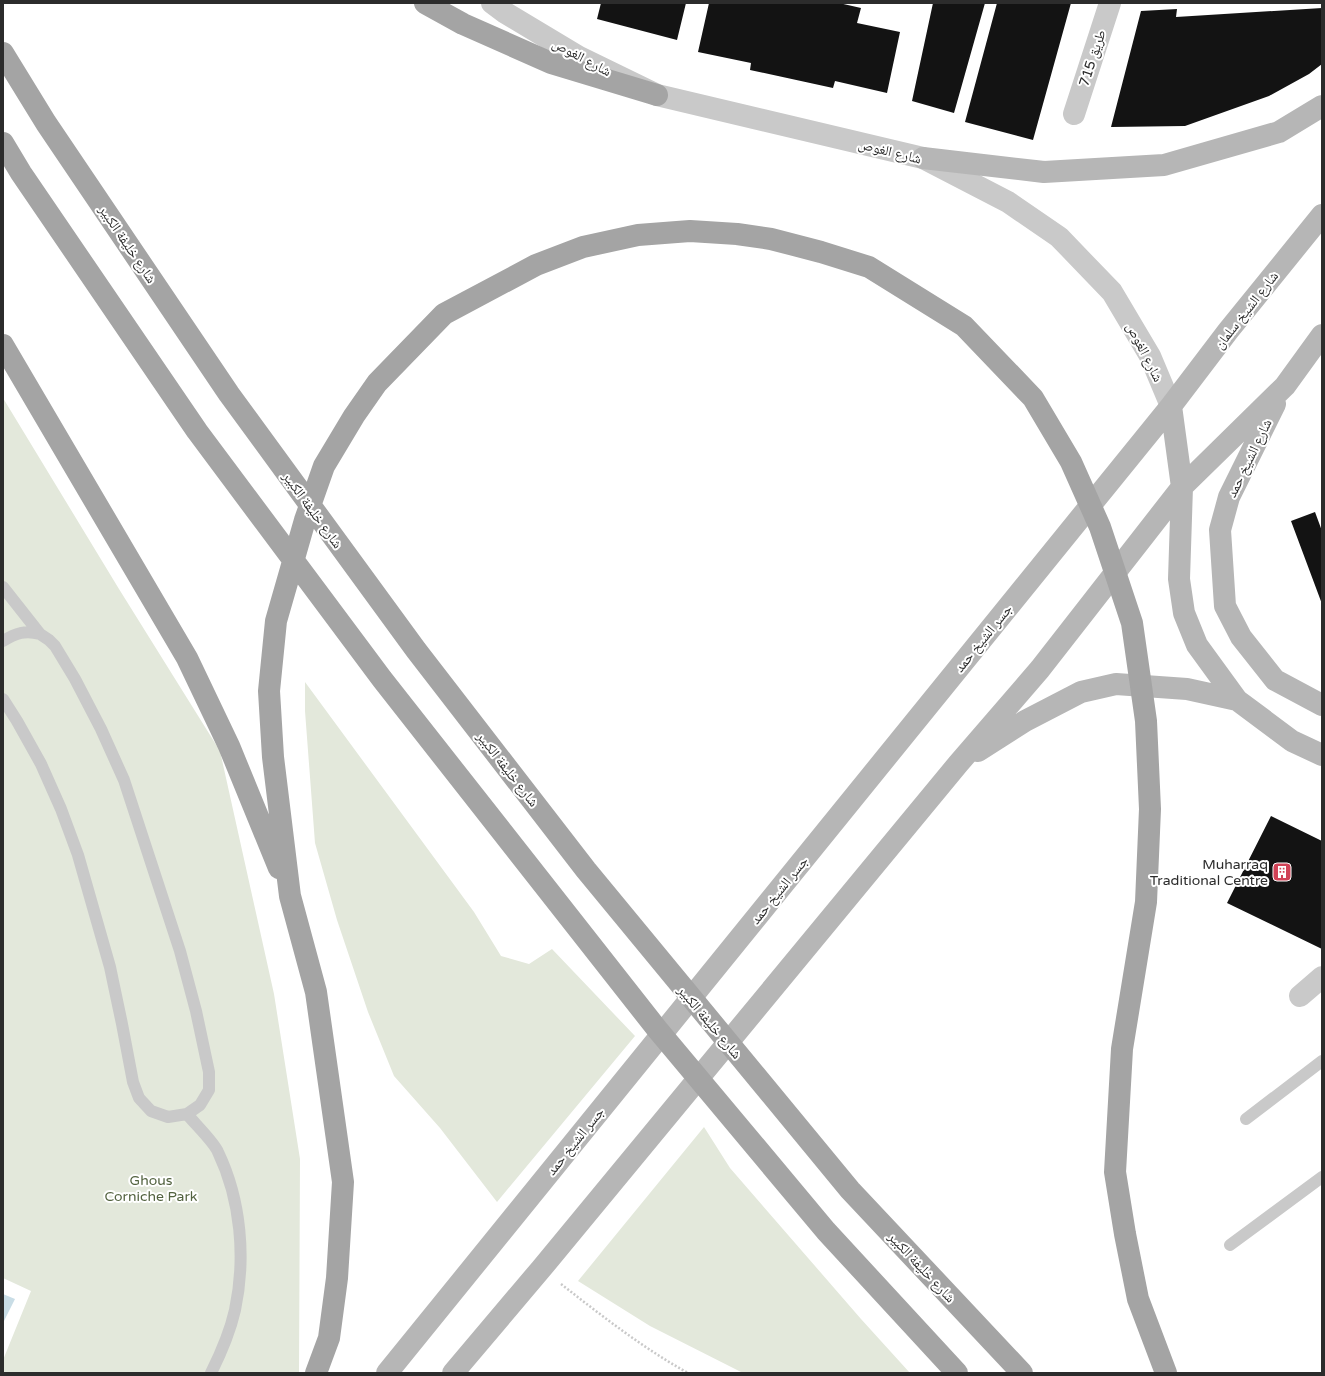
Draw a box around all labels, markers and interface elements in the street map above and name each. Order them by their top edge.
street label: طريق 715 [1075,28,1111,89]
street label: شارع الغوص [549,35,614,81]
street label: شارع الغوص [856,135,923,168]
street label: شارع خليفة الكبير [94,201,160,287]
street label: شارع الشيخ سلمان [1211,268,1283,353]
street label: شارع الغوص [1122,320,1167,385]
street label: شارع الشيخ حمد [1223,416,1277,501]
street label: شارع خليفة الكبير [278,468,346,552]
street label: جسر الشيخ حمد [951,601,1017,676]
street label: شارع خليفة الكبير [472,728,542,811]
street label: جسر الشيخ حمد [747,853,813,928]
place label: Muharraq Traditional Centre [1150,856,1268,889]
building icon: Muharraq Traditional Centre [1271,861,1293,883]
street label: شارع خليفة الكبير [673,981,745,1063]
street label: جسر الشيخ حمد [543,1104,609,1179]
park label: Ghous Corniche Park [105,1172,198,1205]
street label: شارع خليفة الكبير [883,1228,959,1307]

